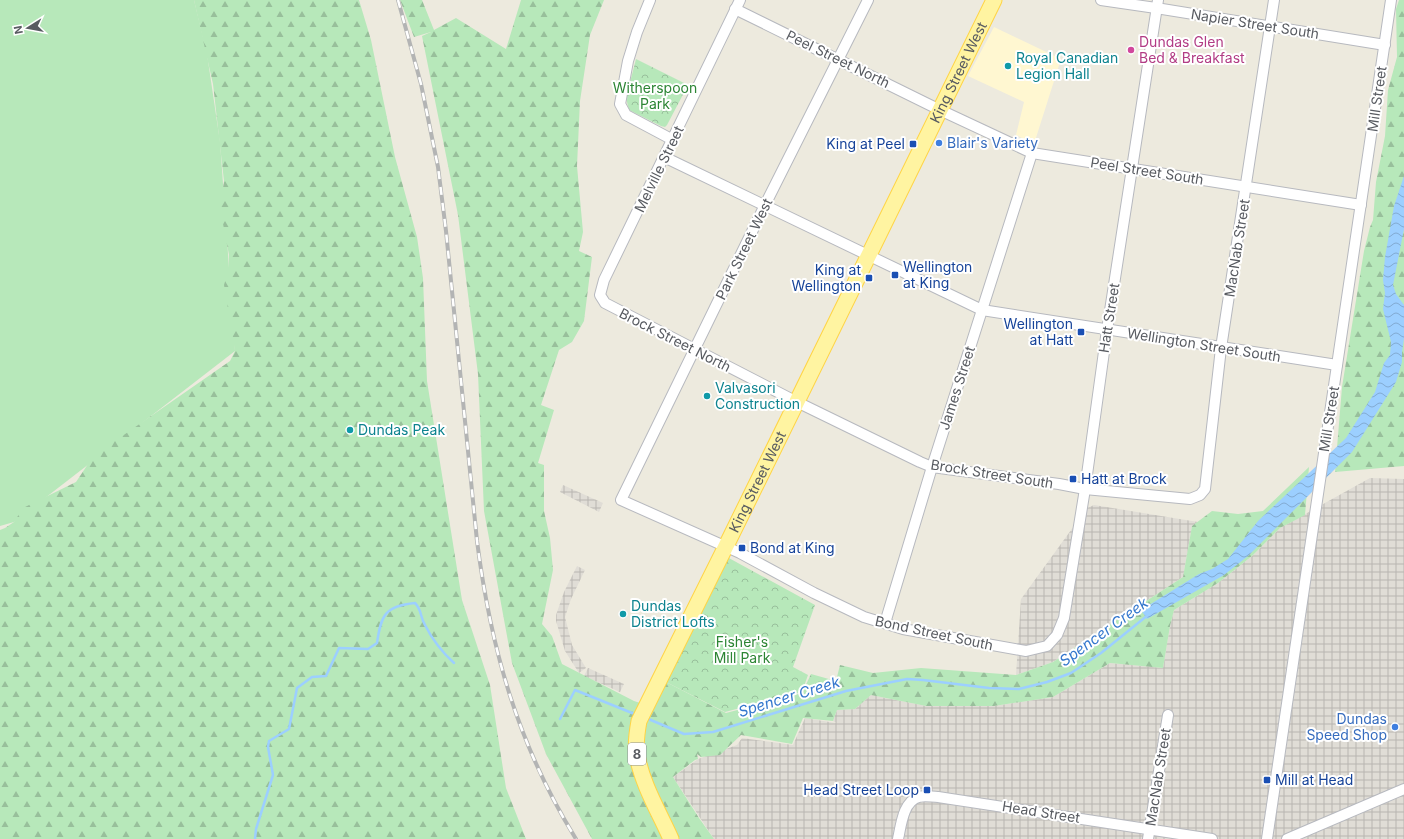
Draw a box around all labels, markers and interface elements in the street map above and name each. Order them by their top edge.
street label: Napier Street South [1190,5,1320,42]
north arrow [8,8,48,48]
street label: King Street West [926,19,990,126]
text: N [11,24,26,35]
street label: Peel Street North [784,26,893,91]
place label: Dundas Glen Bed & Breakfast [1139,33,1245,66]
marker: Dundas Glen Bed & Breakfast [1126,45,1136,55]
place label: Royal Canadian Legion Hall [1016,49,1118,82]
marker: Royal Canadian Legion Hall [1003,61,1013,71]
street label: Mill Street [1363,65,1390,133]
park label: Witherspoon Park [613,79,697,112]
street label: Melville Street [630,122,687,215]
place label: Blair's Variety [947,134,1038,151]
place label: King at Peel [826,135,905,152]
marker: Blair's Variety [934,138,944,148]
marker: King at Peel [908,139,918,149]
street label: Peel Street South [1089,153,1205,188]
street label: Park Street West [712,195,776,302]
street label: MacNab Street [1220,197,1253,298]
place label: Wellington at King [903,258,972,291]
place label: King at Wellington [792,261,861,294]
marker: Wellington at King [890,270,900,280]
marker: King at Wellington [864,273,874,283]
street label: Hatt Street [1095,281,1122,354]
street label: Brock Street North [617,304,734,375]
place label: Wellington at Hatt [1004,315,1073,348]
street label: Wellington Street South [1126,324,1282,365]
marker: Wellington at Hatt [1076,327,1086,337]
street label: James Street [935,343,978,432]
place label: Valvasori Construction [715,379,800,412]
street label: Mill Street [1315,384,1342,453]
marker: Valvasori Construction [702,391,712,401]
place label: Dundas Peak [358,421,445,438]
marker: Dundas Peak [345,425,355,435]
street label: King Street West [725,428,789,535]
street label: Brock Street South [929,455,1055,492]
place label: Hatt at Brock [1081,470,1167,487]
marker: Hatt at Brock [1068,474,1078,484]
place label: Bond at King [750,539,835,556]
marker: Bond at King [737,543,747,553]
water label: Spencer Creek [1056,593,1152,670]
place label: Dundas District Lofts [631,597,715,630]
marker: Dundas District Lofts [618,609,628,619]
street label: Bond Street South [874,612,995,653]
park label: Fisher's Mill Park [714,633,771,666]
water label: Spencer Creek [736,672,843,721]
place label: Dundas Speed Shop [1306,710,1387,743]
marker: Dundas Speed Shop [1390,722,1400,732]
street label: MacNab Street [1141,726,1174,827]
road number: 8 [628,743,646,765]
place label: Mill at Head [1275,771,1353,788]
marker: Mill at Head [1262,775,1272,785]
place label: Head Street Loop [803,781,919,798]
marker: Head Street Loop [922,785,932,795]
street label: Head Street [1001,797,1082,826]

